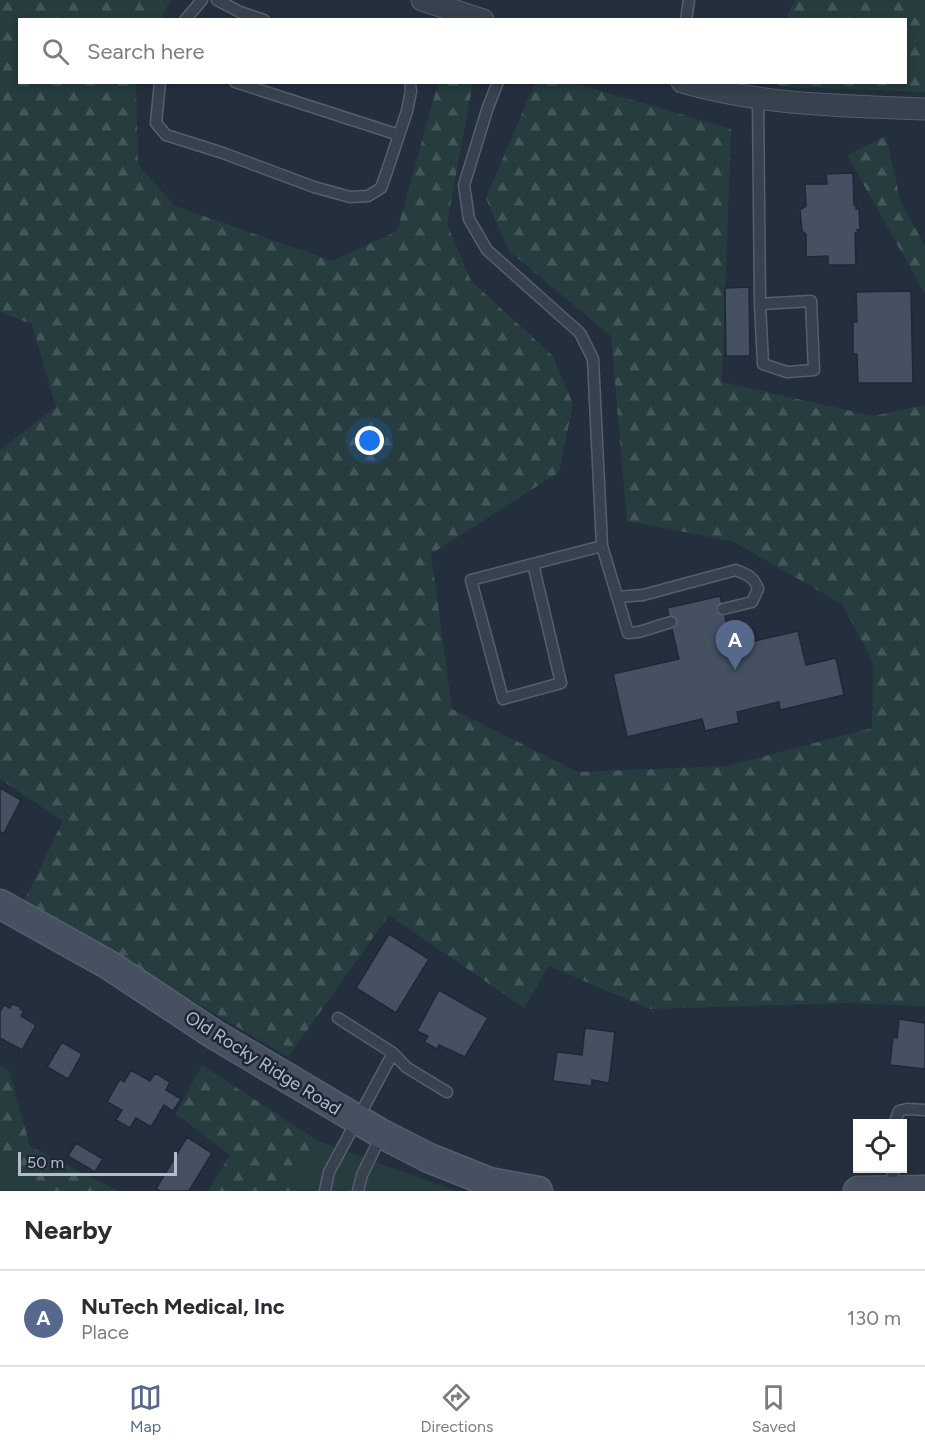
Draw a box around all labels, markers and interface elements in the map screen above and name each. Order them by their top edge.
search box [18,18,907,84]
icon: search [39,35,72,68]
text: Search here [87,38,205,65]
your location [355,426,384,455]
pin: A [716,620,754,670]
street label: Old Rocky Ridge Road [181,1006,345,1120]
map controls [853,1119,907,1173]
button: locate [853,1119,907,1173]
scale bar [18,1149,177,1176]
text: 50 m [27,1153,64,1172]
text: Nearby [24,1214,112,1246]
text: NuTech Medical, Inc [81,1293,285,1320]
text: A [36,1306,51,1330]
text: 130 m [847,1306,901,1330]
text: Place [81,1320,129,1344]
tab: Map [129,1381,162,1436]
tab: Directions [420,1381,493,1436]
tab: Saved [752,1381,796,1436]

